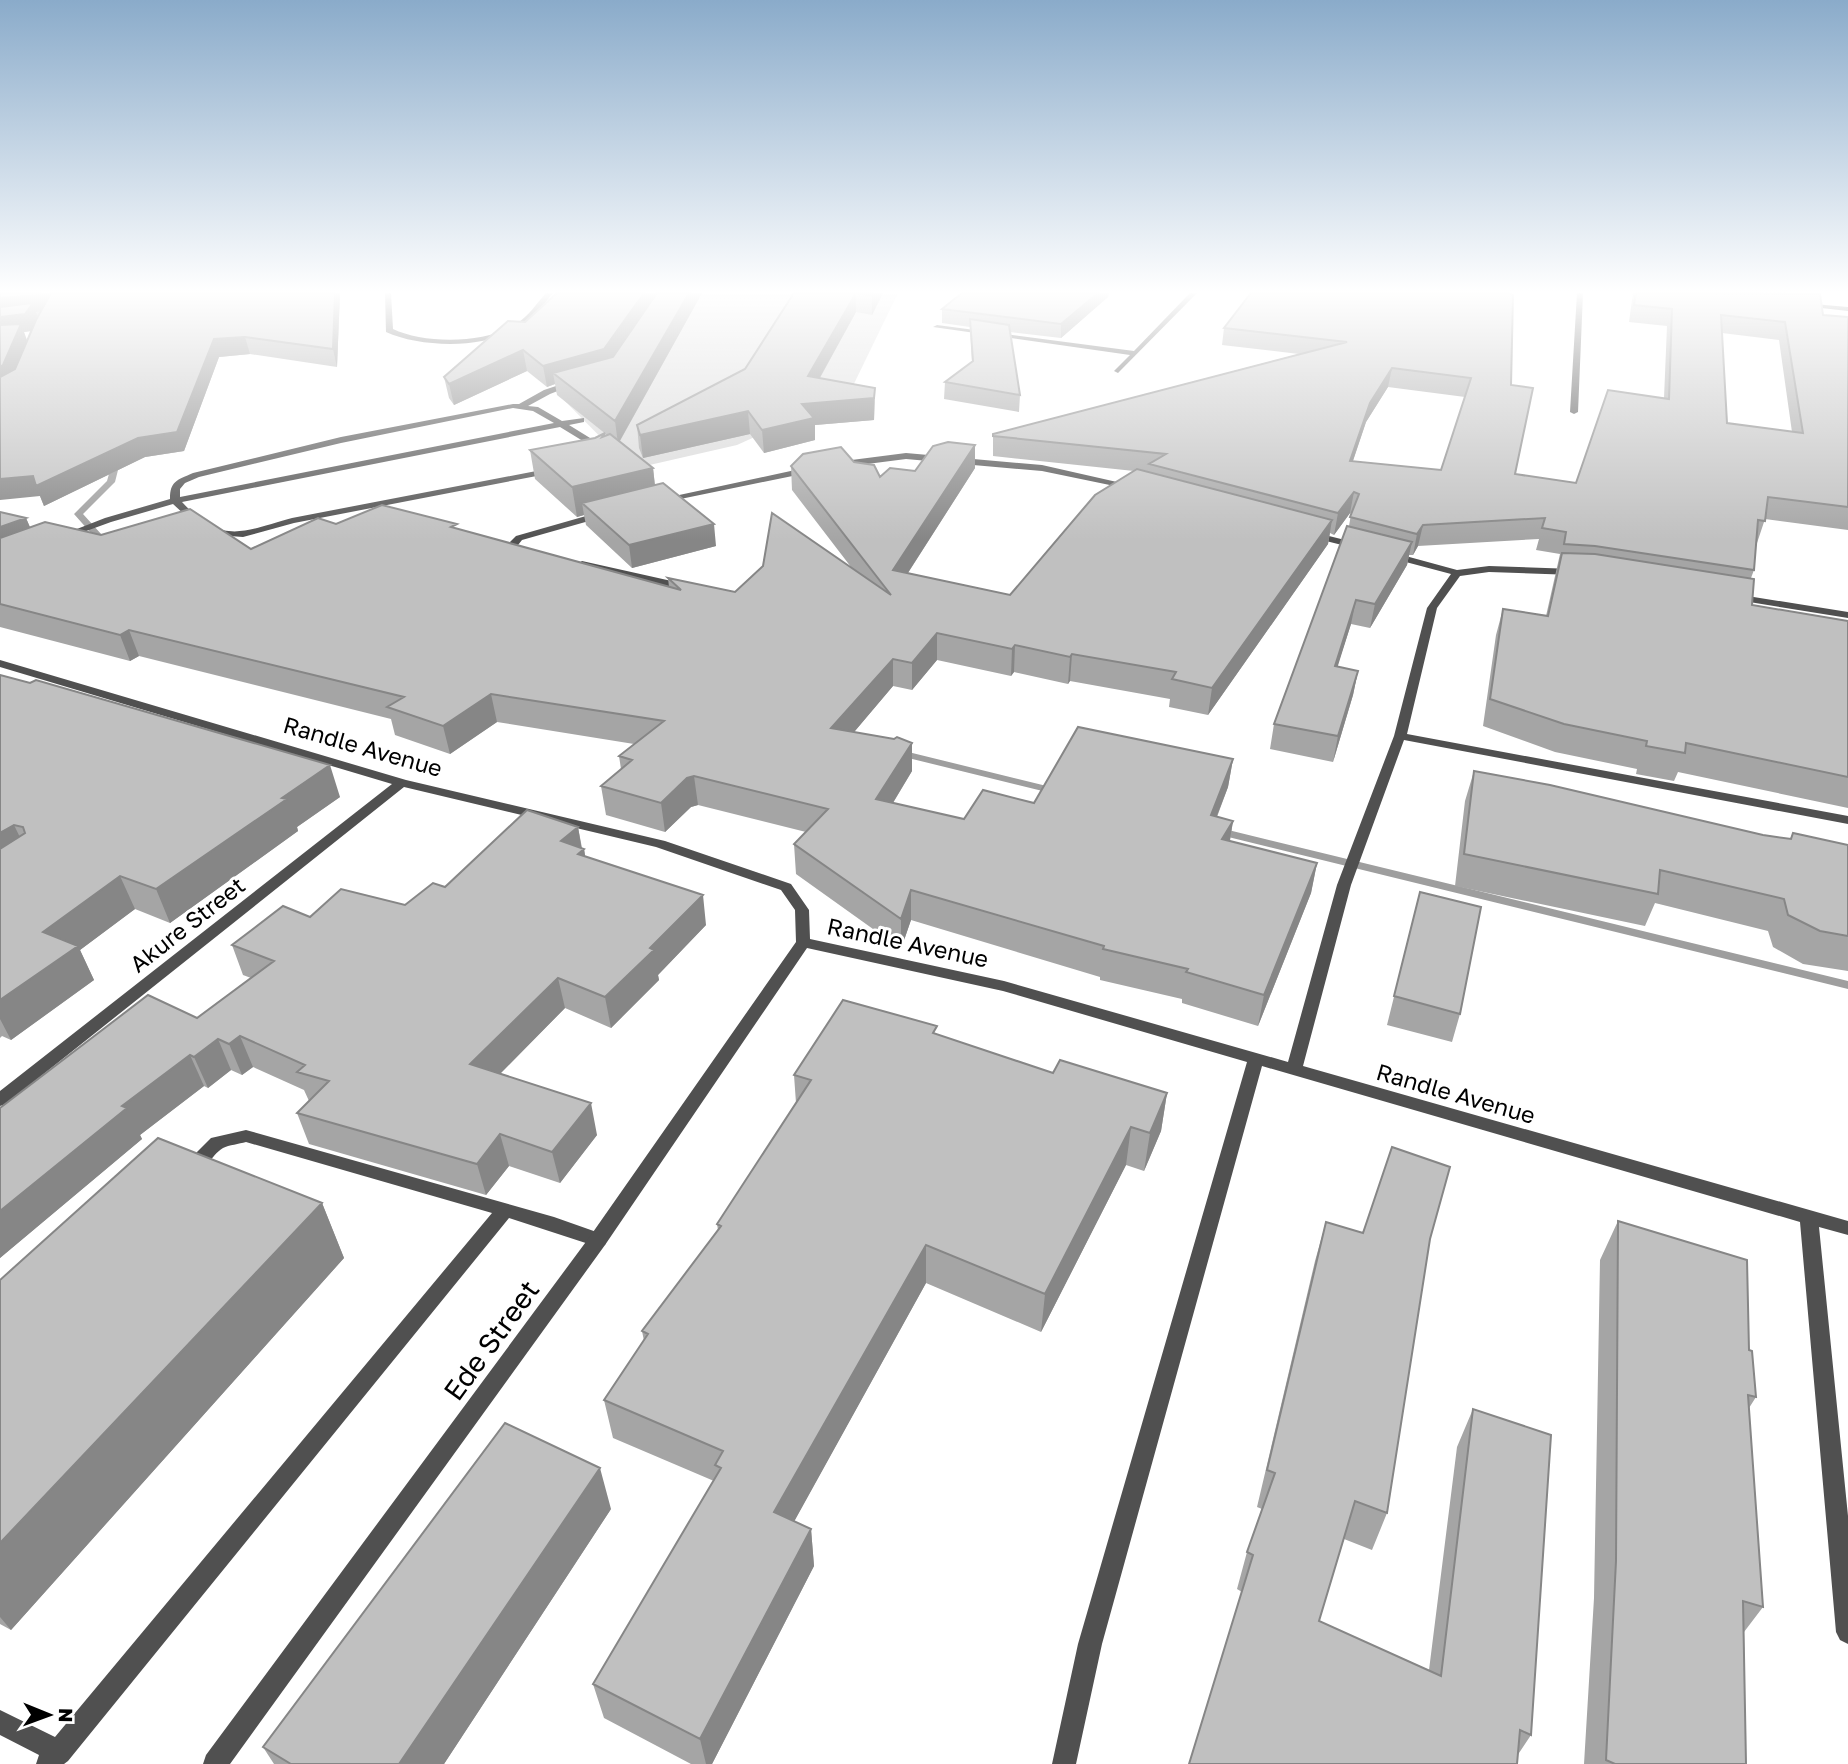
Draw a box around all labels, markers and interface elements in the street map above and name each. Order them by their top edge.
street label: Randle Avenue [280,710,446,782]
street label: Akure Street [124,870,250,978]
street label: Randle Avenue [825,911,991,973]
street label: Randle Avenue [1373,1057,1539,1129]
street label: Ede Street [436,1274,546,1406]
north arrow [14,1680,84,1750]
text: N [55,1708,78,1723]

